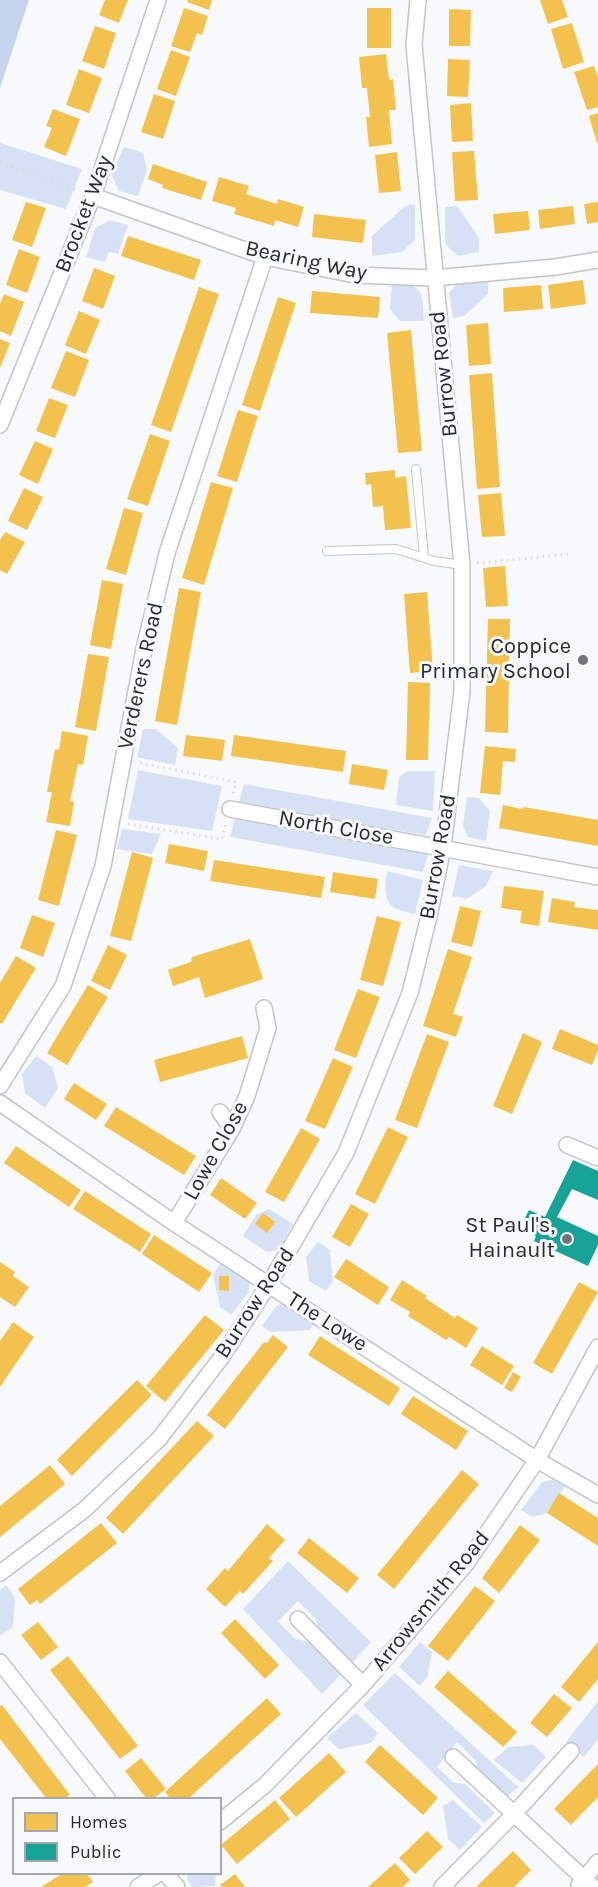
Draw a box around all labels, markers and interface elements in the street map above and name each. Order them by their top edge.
street label: Brocket Way [50,152,118,276]
street label: Bearing Way [243,235,369,287]
street label: Burrow Road [424,310,464,438]
street label: Verderers Road [113,600,169,752]
place label: Coppice Primary School [420,634,571,686]
marker: Coppice Primary School [576,653,590,667]
street label: Burrow Road [414,792,462,922]
street label: North Close [276,805,396,851]
street label: Lowe Close [178,1097,254,1205]
place label: St Paul's, Hainault [465,1213,555,1264]
marker: St Paul's, Hainault [560,1232,574,1246]
street label: Burrow Road [209,1243,301,1363]
street label: The Lowe [282,1286,372,1358]
street label: Arrowsmith Road [366,1526,496,1676]
legend [12,1797,222,1875]
text: Homes [70,1811,127,1833]
text: Public [70,1841,121,1863]

